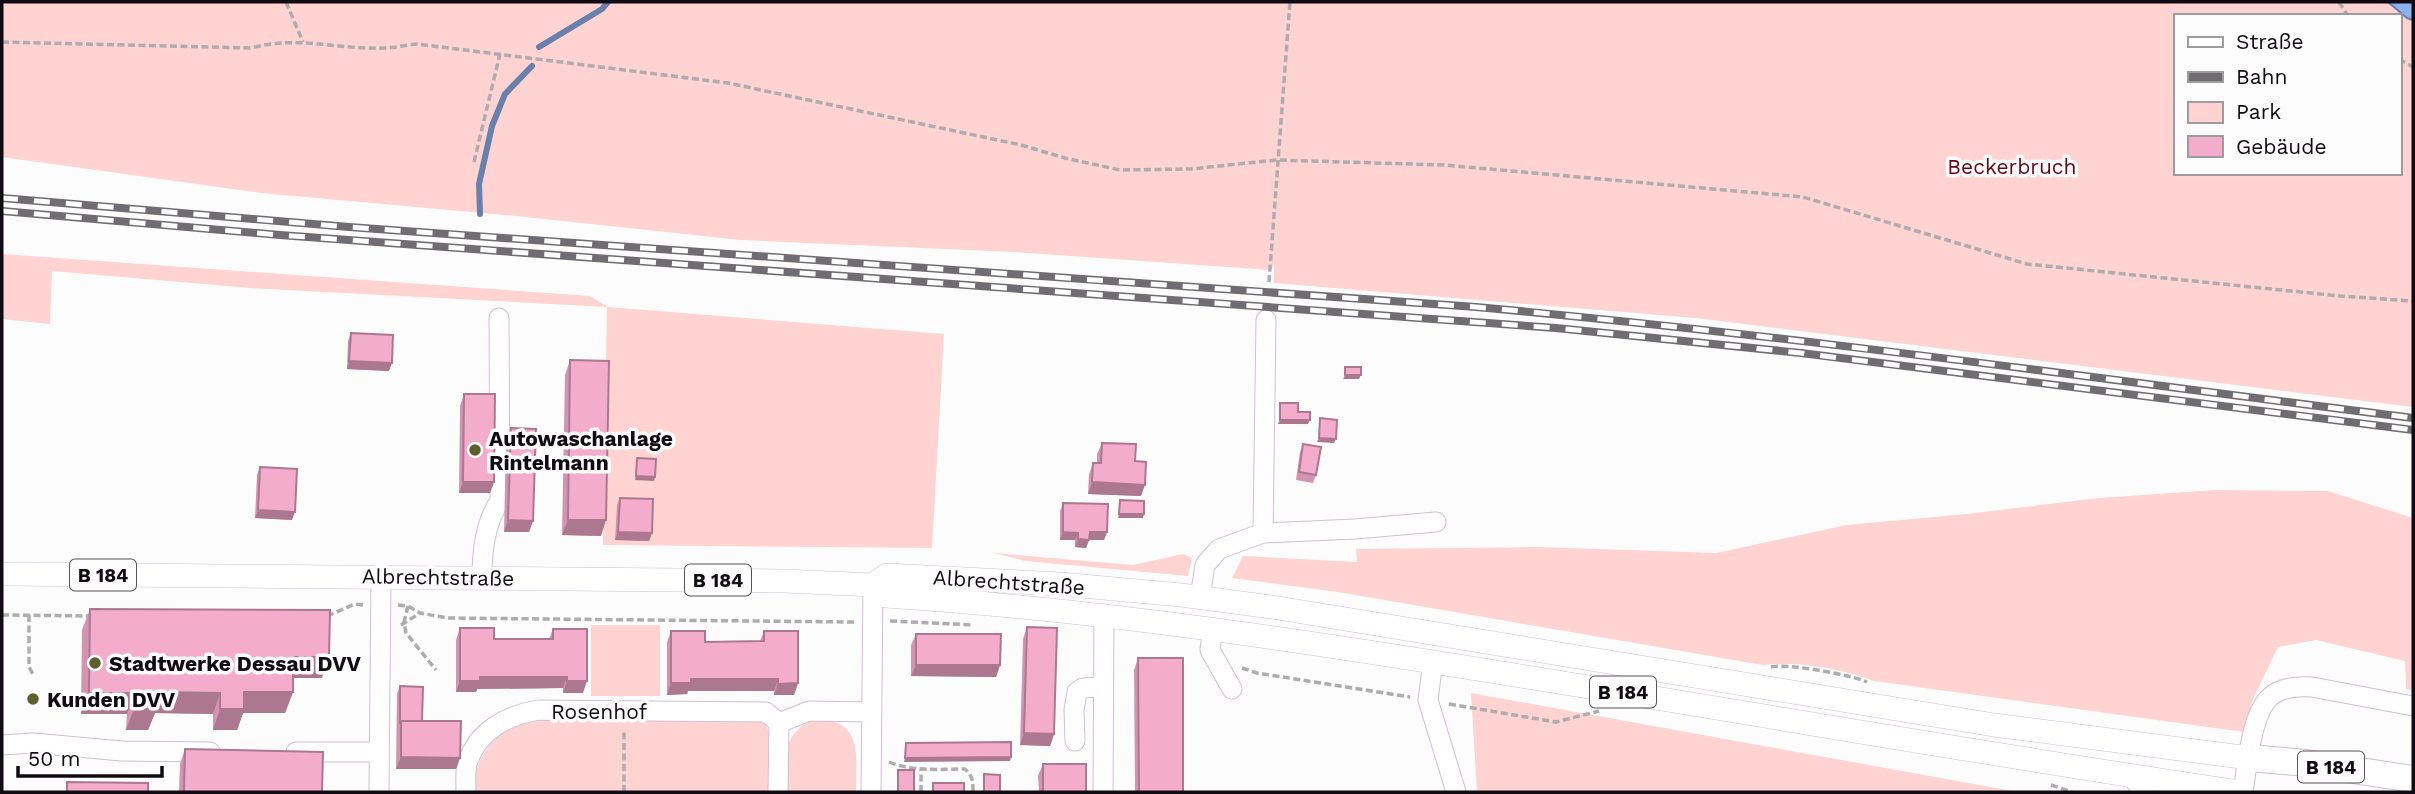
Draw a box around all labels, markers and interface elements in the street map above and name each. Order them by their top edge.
legend [2174,14,2401,175]
text: Straße [2236,29,2304,54]
text: Bahn [2236,64,2288,89]
text: Park [2236,99,2281,124]
text: Gebäude [2236,134,2327,159]
park label: Beckerbruch [1947,154,2077,179]
place label: Autowaschanlage Rintelmann [489,426,673,475]
marker: Autowaschanlage Rintelmann [467,442,483,458]
road number: B 184 [70,560,136,590]
street label: Albrechtstraße [362,563,514,591]
street label: Albrechtstraße [932,564,1086,600]
road number: B 184 [685,565,751,596]
place label: Stadtwerke Dessau DVV [109,651,362,676]
marker: Stadtwerke Dessau DVV [87,655,103,671]
road number: B 184 [1590,677,1656,708]
place label: Kunden DVV [47,687,176,712]
marker: Kunden DVV [25,691,41,707]
street label: Rosenhof [551,699,647,724]
scale bar [18,734,161,778]
text: 50 m [28,746,80,771]
road number: B 184 [2298,752,2364,782]

